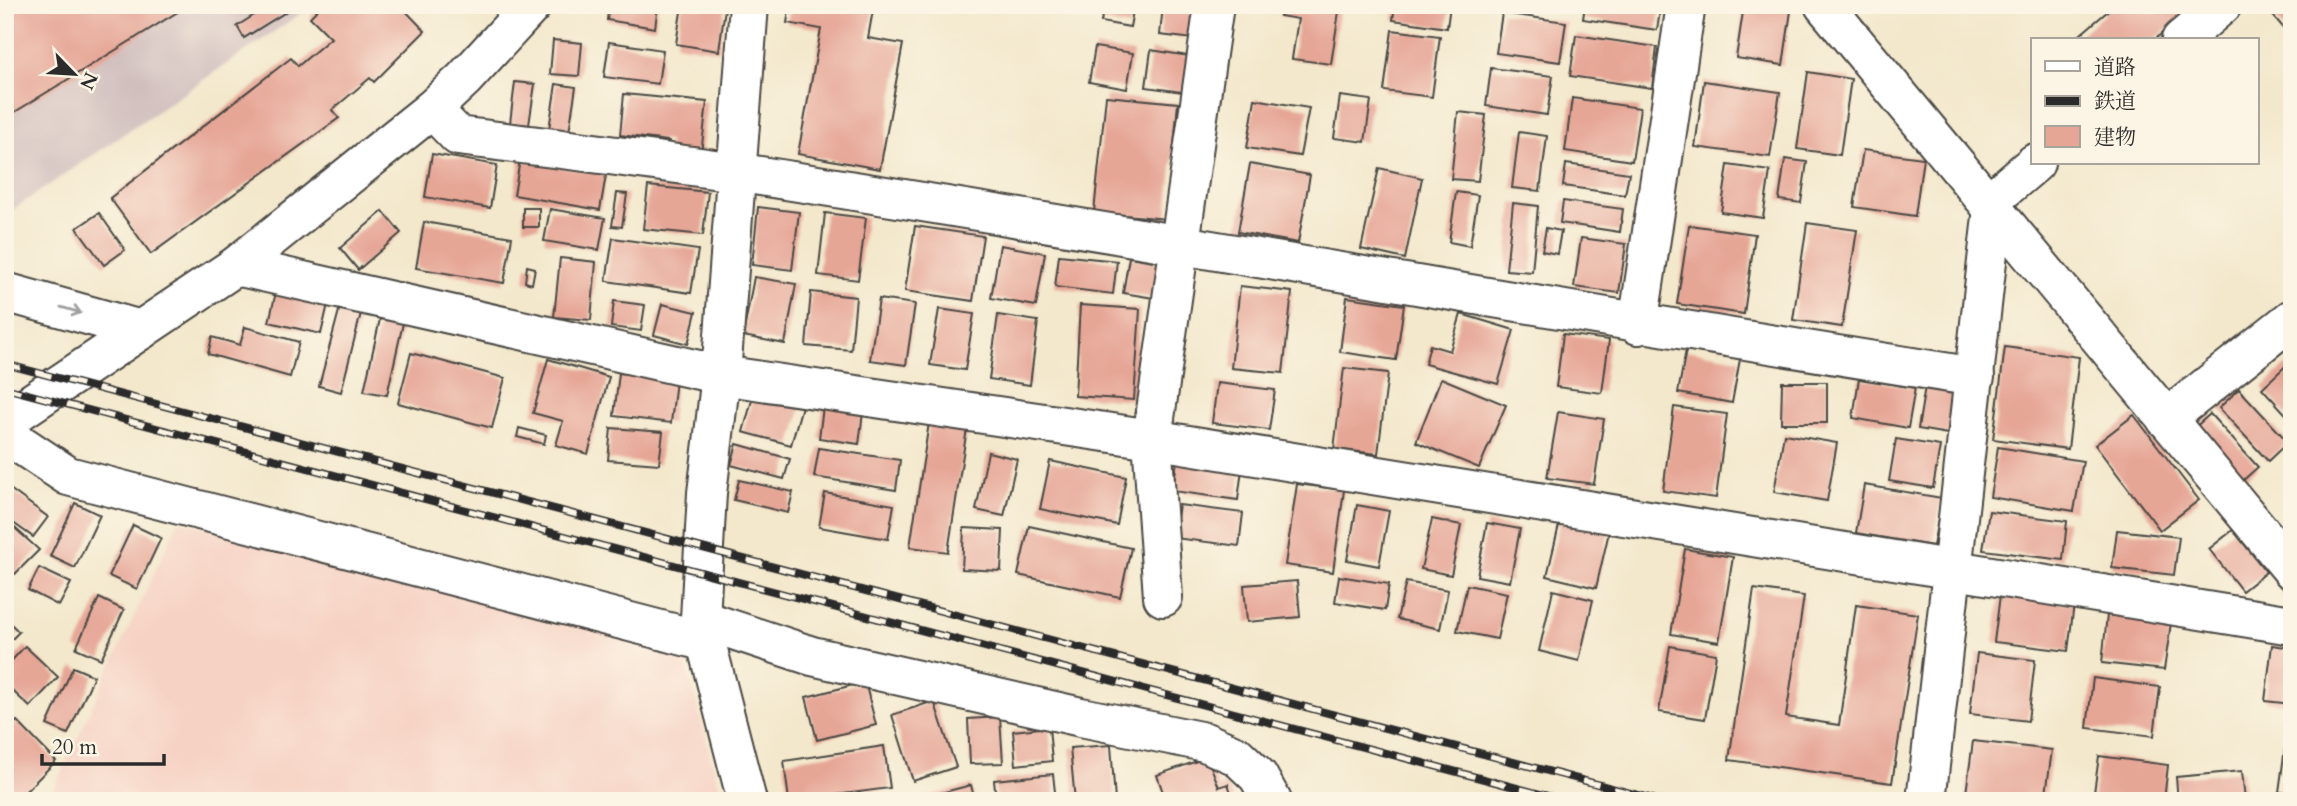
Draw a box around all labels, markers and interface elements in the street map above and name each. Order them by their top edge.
north arrow [38,38,108,108]
legend [2031,38,2258,164]
text: 道路 [2094,53,2136,82]
text: N [73,68,104,94]
text: 鉄道 [2094,87,2136,116]
text: 建物 [2094,123,2136,152]
one-way arrow [60,305,82,318]
scale bar [42,722,164,766]
text: 20 m [52,733,97,762]

